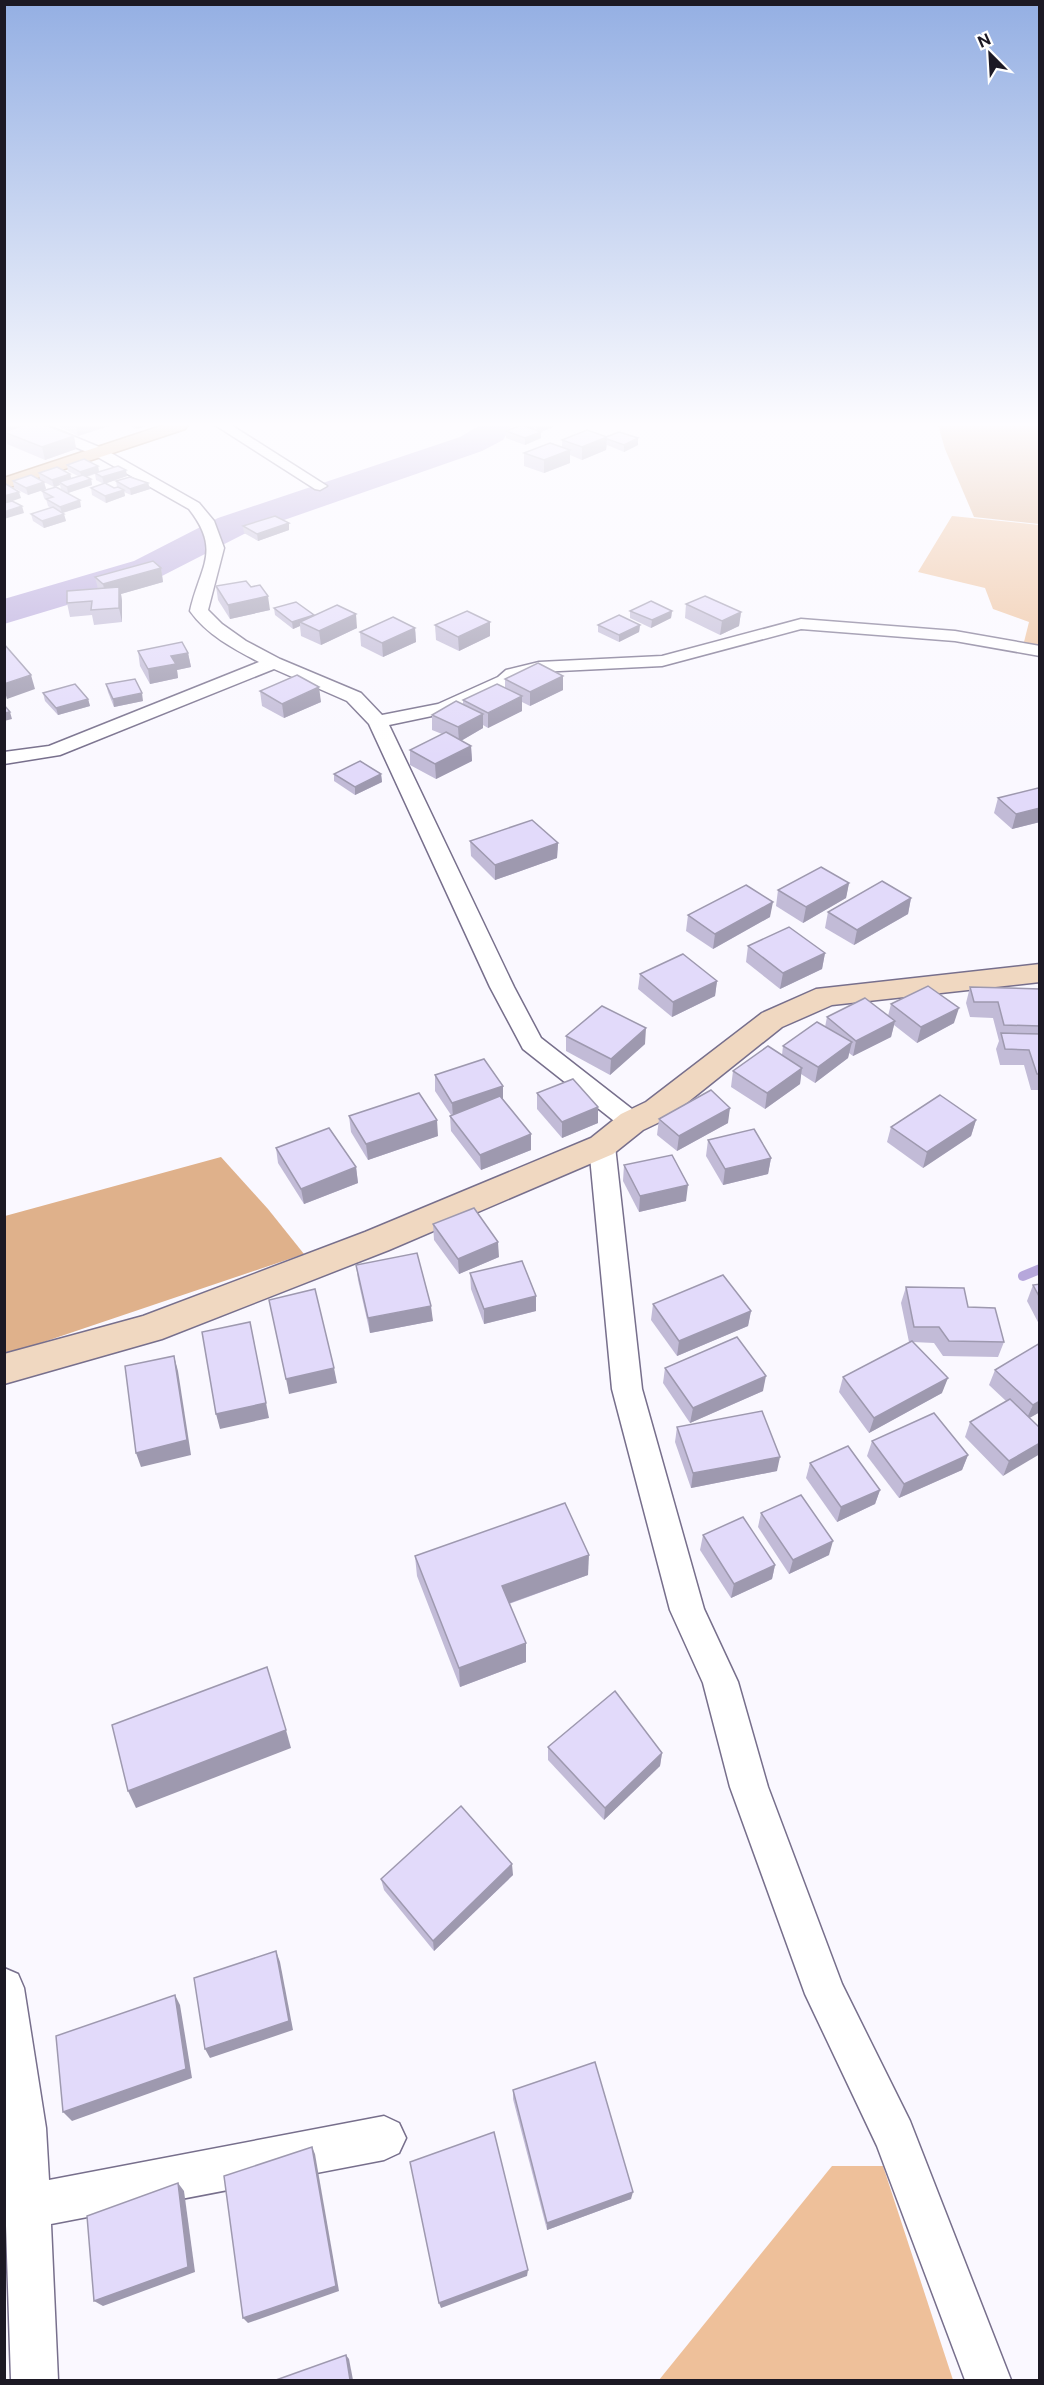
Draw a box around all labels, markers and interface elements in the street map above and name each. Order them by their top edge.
north arrow [960,24,1020,84]
text: N [975,30,994,52]

